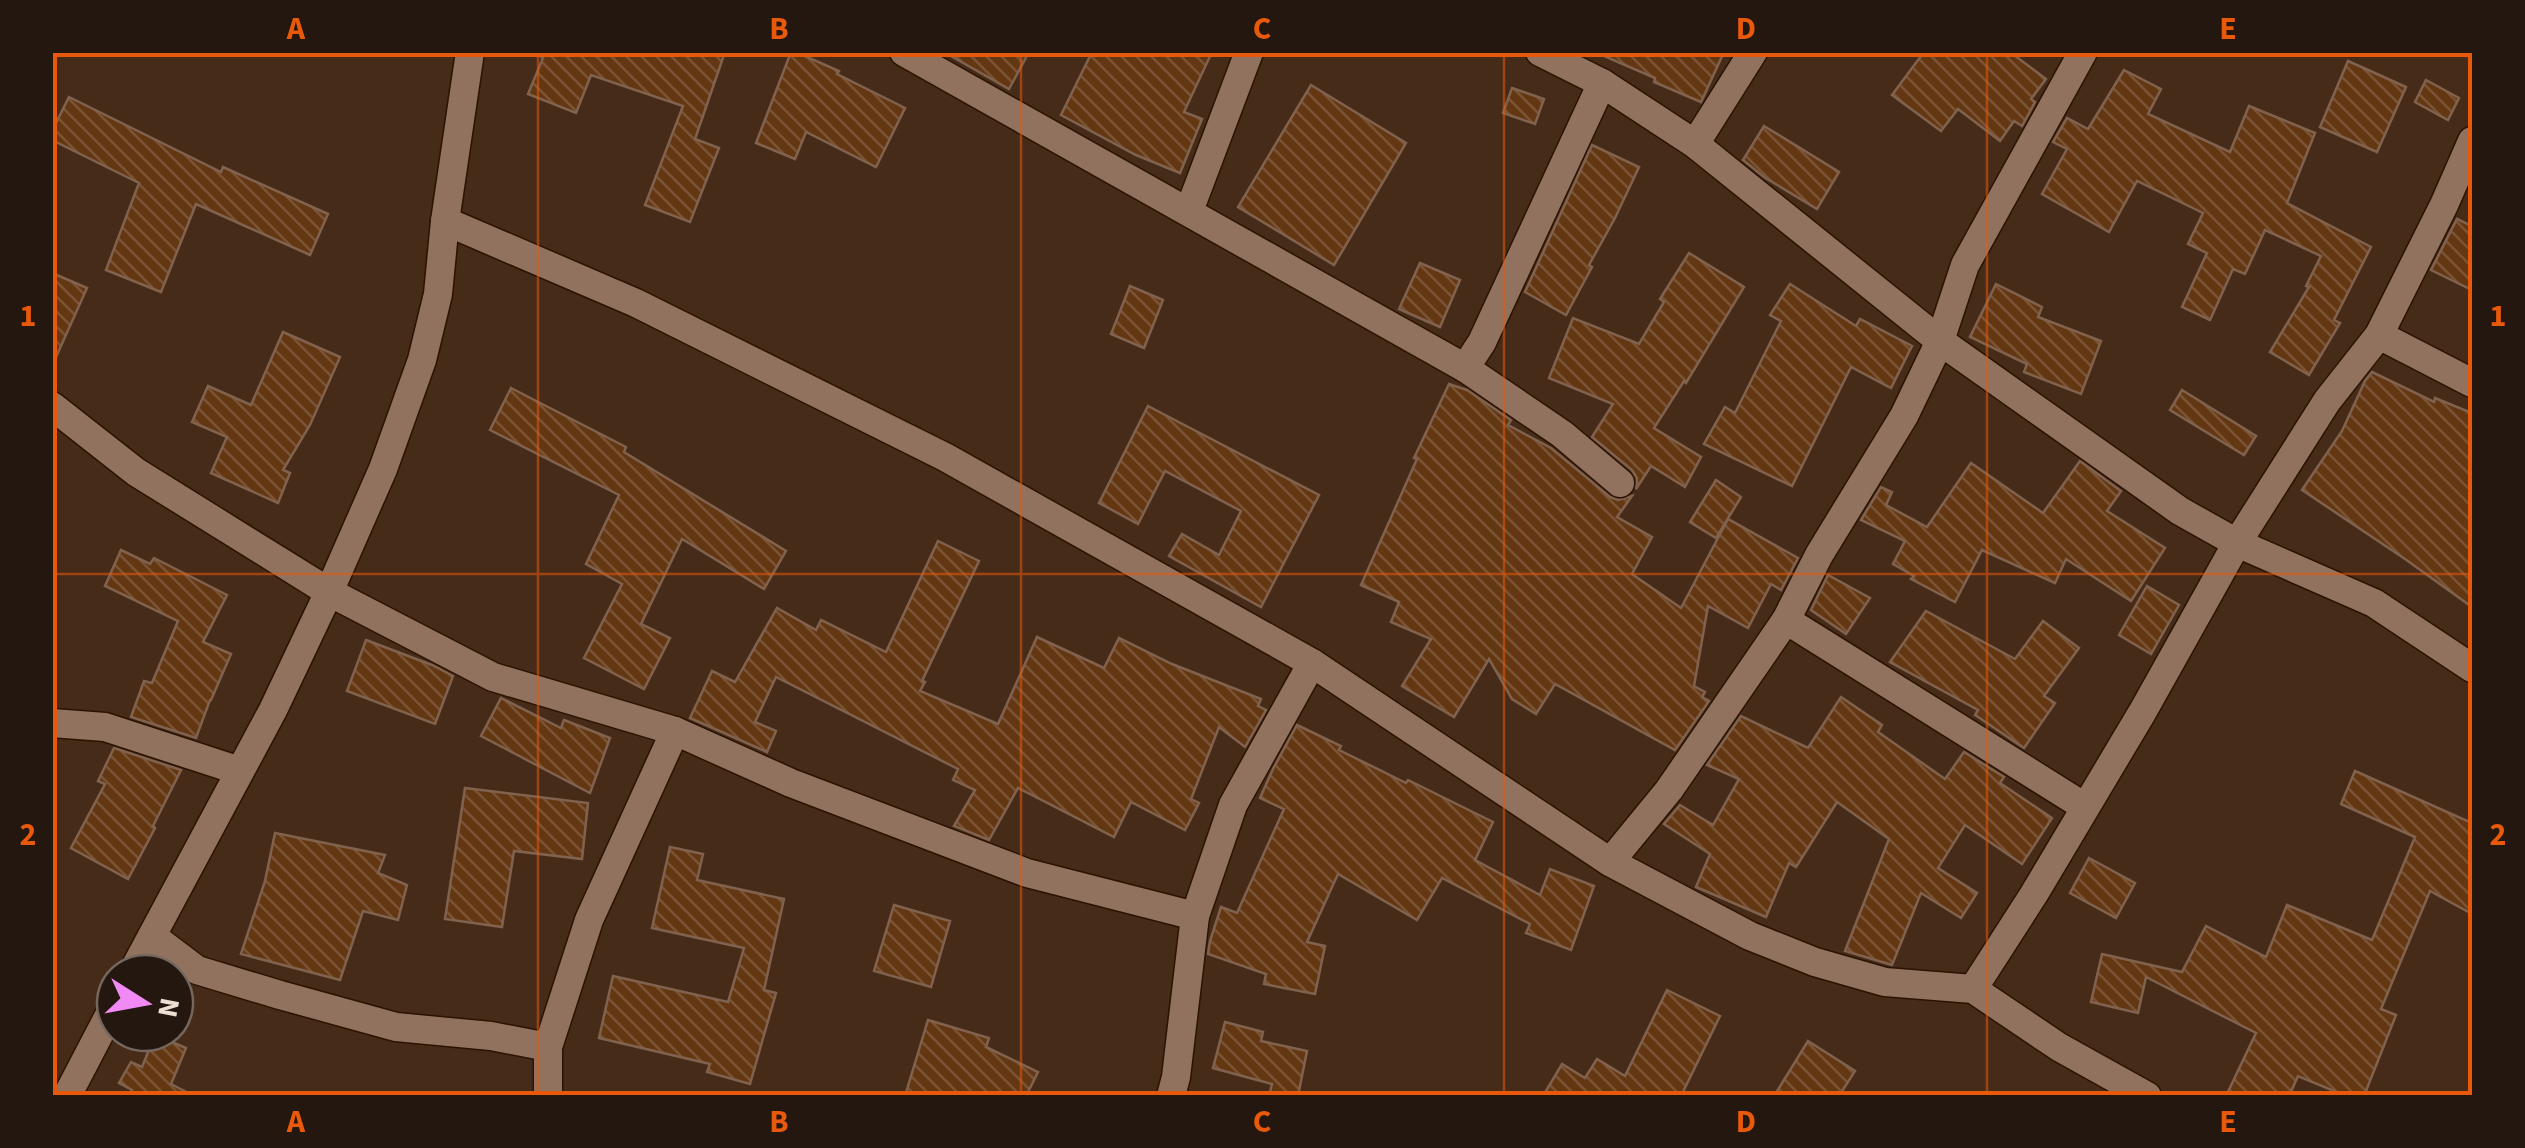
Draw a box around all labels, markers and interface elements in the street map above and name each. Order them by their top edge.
text: A [286,6,306,52]
text: B [769,6,789,52]
text: C [1253,6,1271,52]
text: D [1736,6,1756,52]
text: E [2219,6,2237,52]
text: 1 [20,293,36,339]
text: 1 [2490,293,2506,339]
text: 2 [20,812,36,858]
text: 2 [2490,812,2506,858]
north arrow [95,953,195,1053]
text: N [147,995,190,1021]
text: A [286,1099,306,1145]
text: B [769,1099,789,1145]
text: C [1253,1099,1271,1145]
text: D [1736,1099,1756,1145]
text: E [2219,1099,2237,1145]

